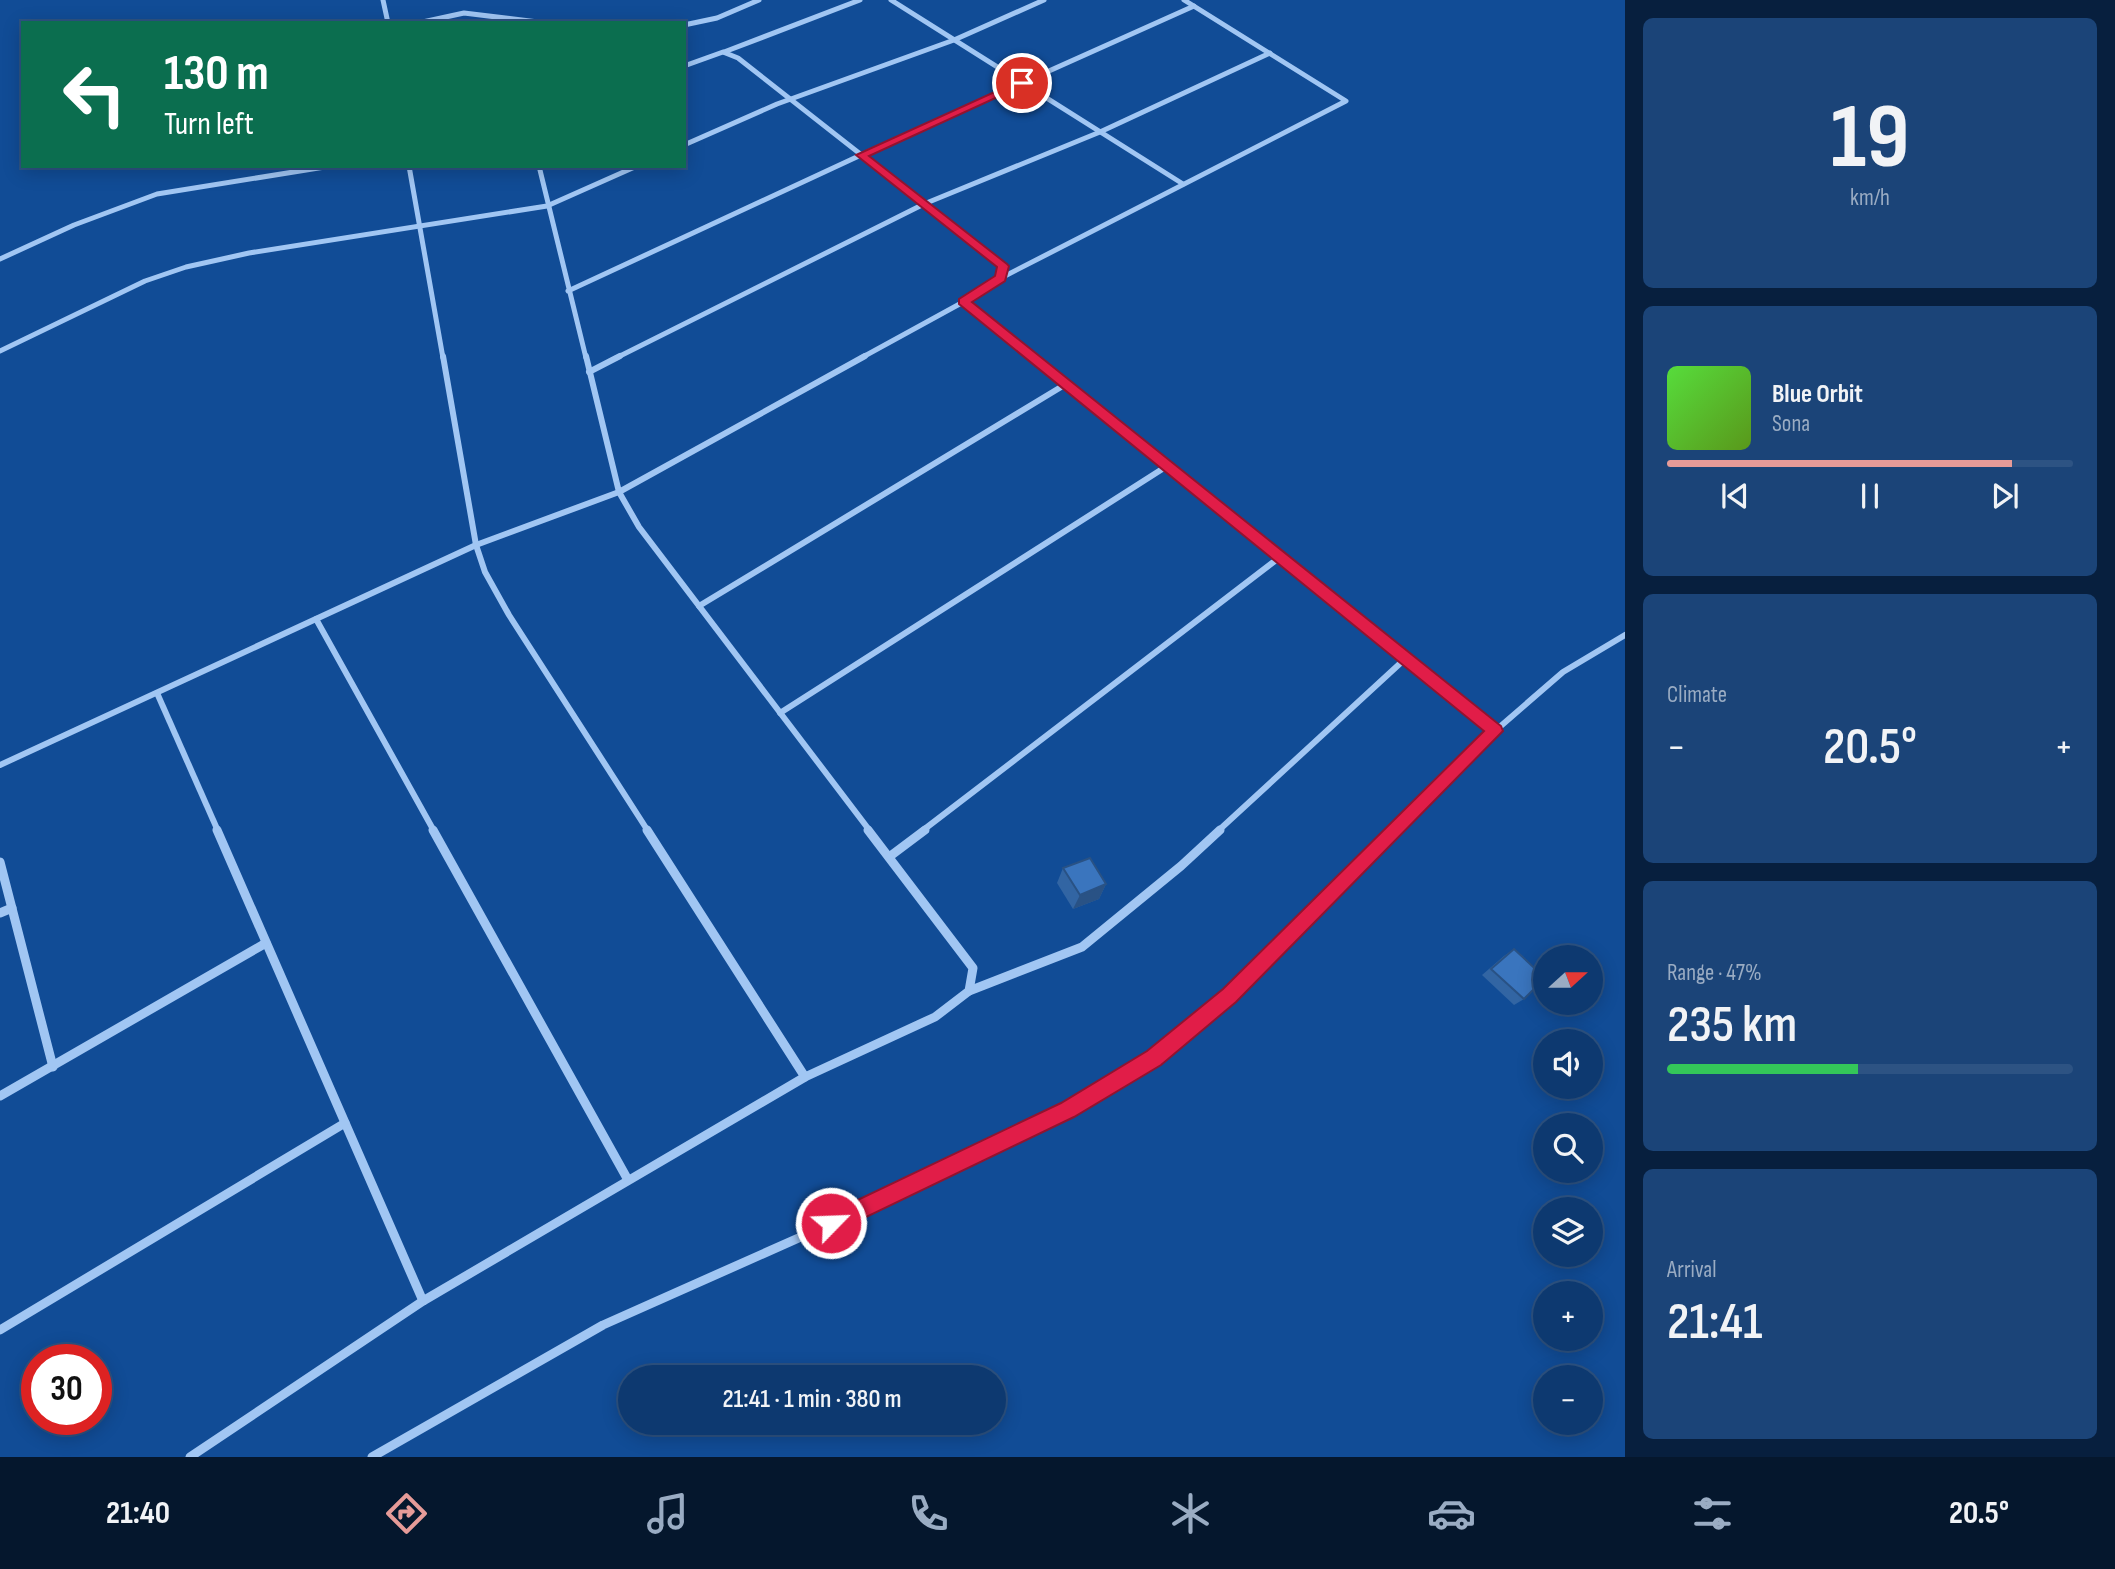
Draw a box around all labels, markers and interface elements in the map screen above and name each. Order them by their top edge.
text: 130 m [164,45,269,104]
icon: left [49,49,140,140]
pin [992,53,1052,113]
icon: arrive [1003,64,1041,102]
text: 19 [1831,84,1909,193]
text: Turn left [164,105,254,144]
text: km/h [1850,184,1890,212]
text: Blue Orbit [1772,379,1863,410]
text: Sona [1772,410,1810,438]
icon: previous [1716,477,1754,515]
icon: pause [1851,477,1889,515]
icon: next [1986,477,2024,515]
text: Climate [1667,681,1727,709]
text: 20.5° [1823,716,1917,779]
text: − [1667,725,1686,770]
text: + [2054,725,2073,770]
north arrow [1533,945,1603,1015]
map controls [1533,945,1603,1435]
text: Range · 47% [1667,959,1762,987]
text: 235 km [1667,994,1797,1057]
button: sound [1533,1029,1603,1099]
button: search [1533,1113,1603,1183]
position arrow [794,1186,868,1260]
button: layers [1533,1197,1603,1267]
text: Arrival [1667,1256,1716,1284]
button: + [1533,1281,1603,1351]
text: 21:41 [1667,1291,1762,1354]
speed limit sign: 30 [21,1344,112,1435]
button: − [1533,1365,1603,1435]
text: 21:41 · 1 min · 380 m [722,1384,902,1415]
icon: directions [382,1489,431,1538]
icon: music [643,1489,692,1538]
icon: phone [904,1489,953,1538]
icon: climate [1166,1489,1215,1538]
icon: car [1427,1489,1476,1538]
icon: filters [1688,1489,1737,1538]
text: 21:40 [106,1494,170,1533]
text: 20.5° [1949,1494,2009,1533]

